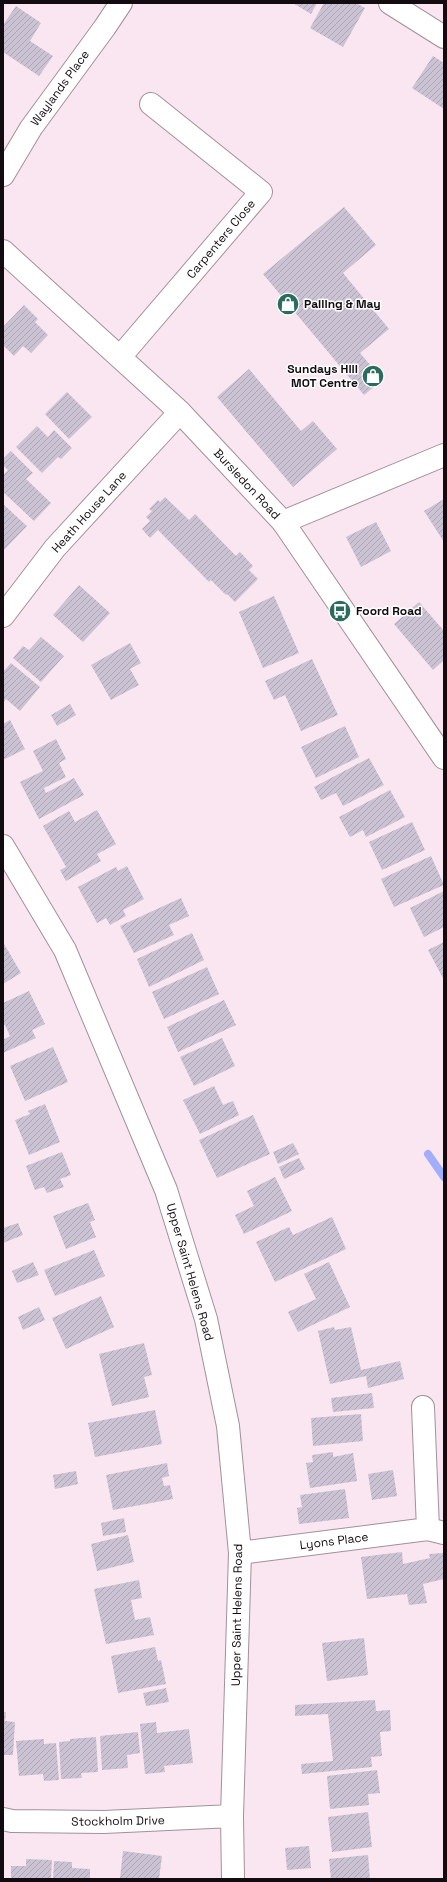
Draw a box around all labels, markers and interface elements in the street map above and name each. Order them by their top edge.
street label: Waylands Place [27,47,93,129]
street label: Carpenters Close [183,196,259,282]
shop icon: Pailing & May [275,291,301,317]
place label: Pailing & May [304,296,381,312]
place label: Sundays Hill MOT Centre [287,361,358,391]
shop icon: Sundays Hill MOT Centre [360,363,386,389]
street label: Bursledon Road [210,445,284,523]
street label: Heath House Lane [48,468,130,556]
bus stop icon: Foord Road [327,598,353,624]
place label: Foord Road [356,603,422,619]
street label: Upper Saint Helens Road [163,1201,217,1343]
street label: Lyons Place [299,1529,369,1553]
street label: Upper Saint Helens Road [228,1544,246,1686]
street label: Stockholm Drive [71,1812,165,1830]

